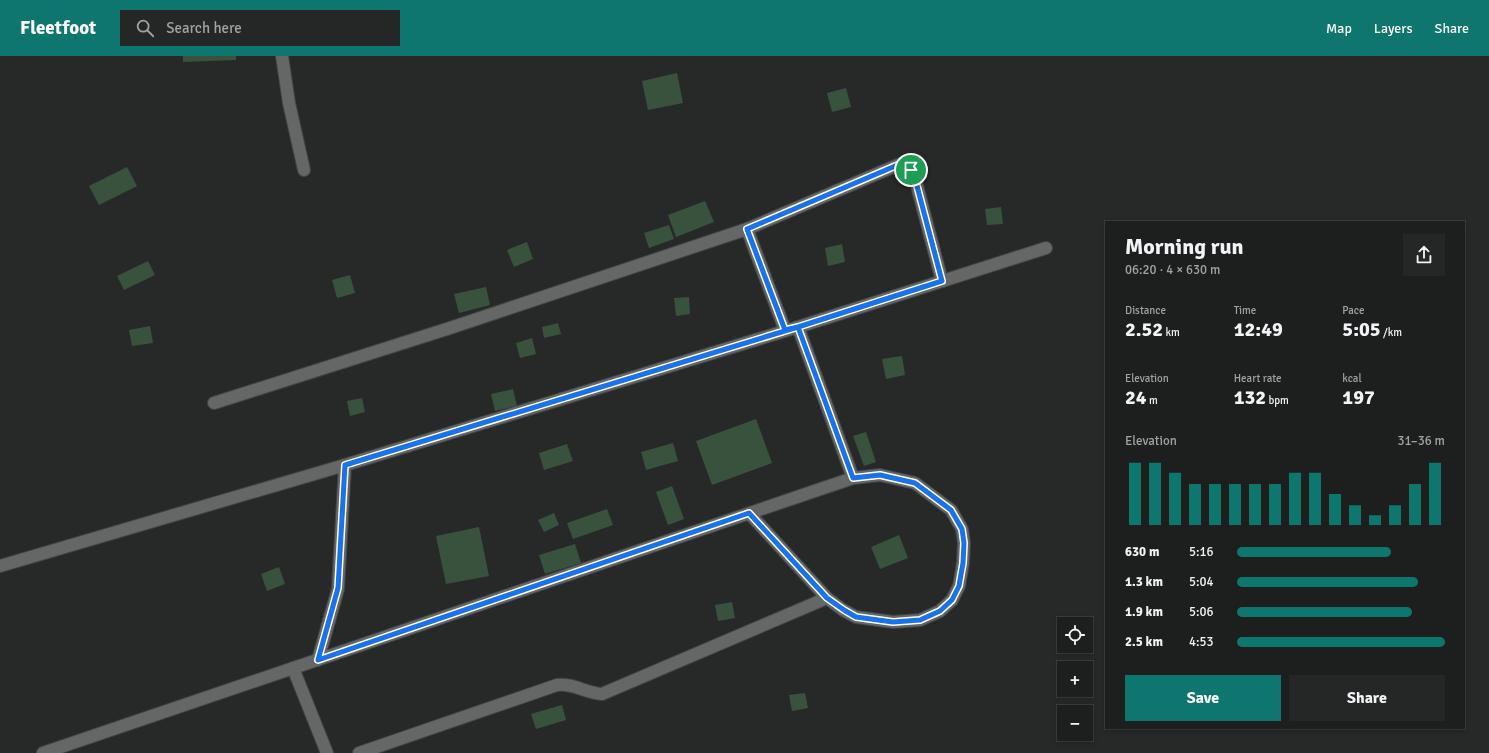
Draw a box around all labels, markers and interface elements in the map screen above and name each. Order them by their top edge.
search box [120,10,400,46]
text: Fleetfoot [20,16,96,40]
icon: search [134,17,156,39]
text: Search here [166,19,242,37]
text: Map [1326,20,1352,37]
text: Layers [1374,20,1413,37]
text: Share [1435,20,1469,37]
pin [894,153,928,187]
icon: arrive [900,159,922,181]
text: Morning run [1125,233,1244,260]
button: share [1403,234,1445,276]
text: 06:20 · 4 × 630 m [1125,262,1220,278]
text: Distance [1125,304,1166,317]
text: Time [1234,304,1256,317]
text: Pace [1342,304,1365,317]
text: 2.52 [1125,317,1163,342]
text: 12:49 [1234,317,1283,342]
text: 5:05 [1342,317,1381,342]
text: km [1163,326,1180,339]
text: /km [1381,326,1402,339]
text: Elevation [1125,372,1169,385]
text: Heart rate [1234,372,1281,385]
text: kcal [1342,372,1362,385]
text: 24 [1125,385,1147,410]
text: 132 [1234,385,1266,410]
text: 197 [1342,385,1375,410]
text: m [1147,394,1158,407]
text: bpm [1266,394,1289,407]
text: Elevation [1125,433,1177,449]
text: 31–36 m [1397,433,1445,449]
text: 630 m [1125,544,1159,560]
text: 5:16 [1189,544,1214,560]
text: 1.3 km [1125,574,1163,590]
text: 5:04 [1189,574,1214,590]
text: 1.9 km [1125,604,1163,620]
text: 5:06 [1189,604,1214,620]
map controls [1057,617,1093,741]
button: locate [1057,617,1093,653]
text: 2.5 km [1125,634,1163,650]
text: 4:53 [1189,634,1214,650]
button: + [1057,661,1093,697]
button: Save [1125,675,1281,721]
button: Share [1289,675,1445,721]
button: − [1057,705,1093,741]

